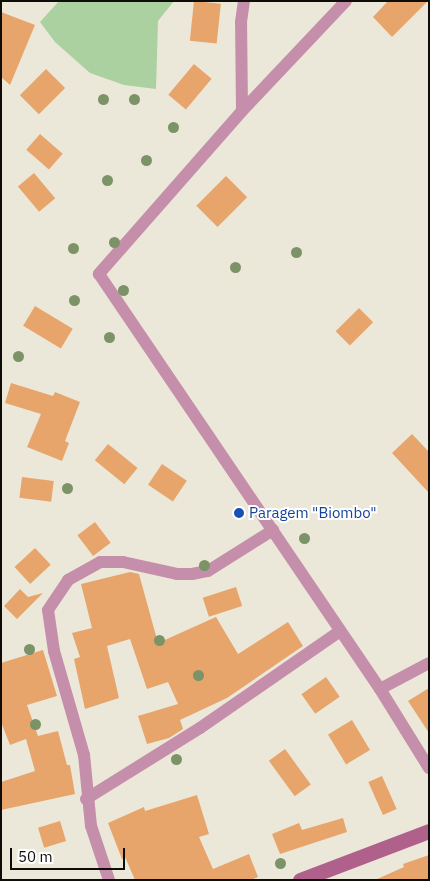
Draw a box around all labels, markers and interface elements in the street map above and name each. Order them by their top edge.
place label: Paragem "Biombo" [249,504,377,522]
marker: Paragem "Biombo" [233,507,245,519]
scale bar [12,838,128,870]
text: 50 m [18,847,53,866]

